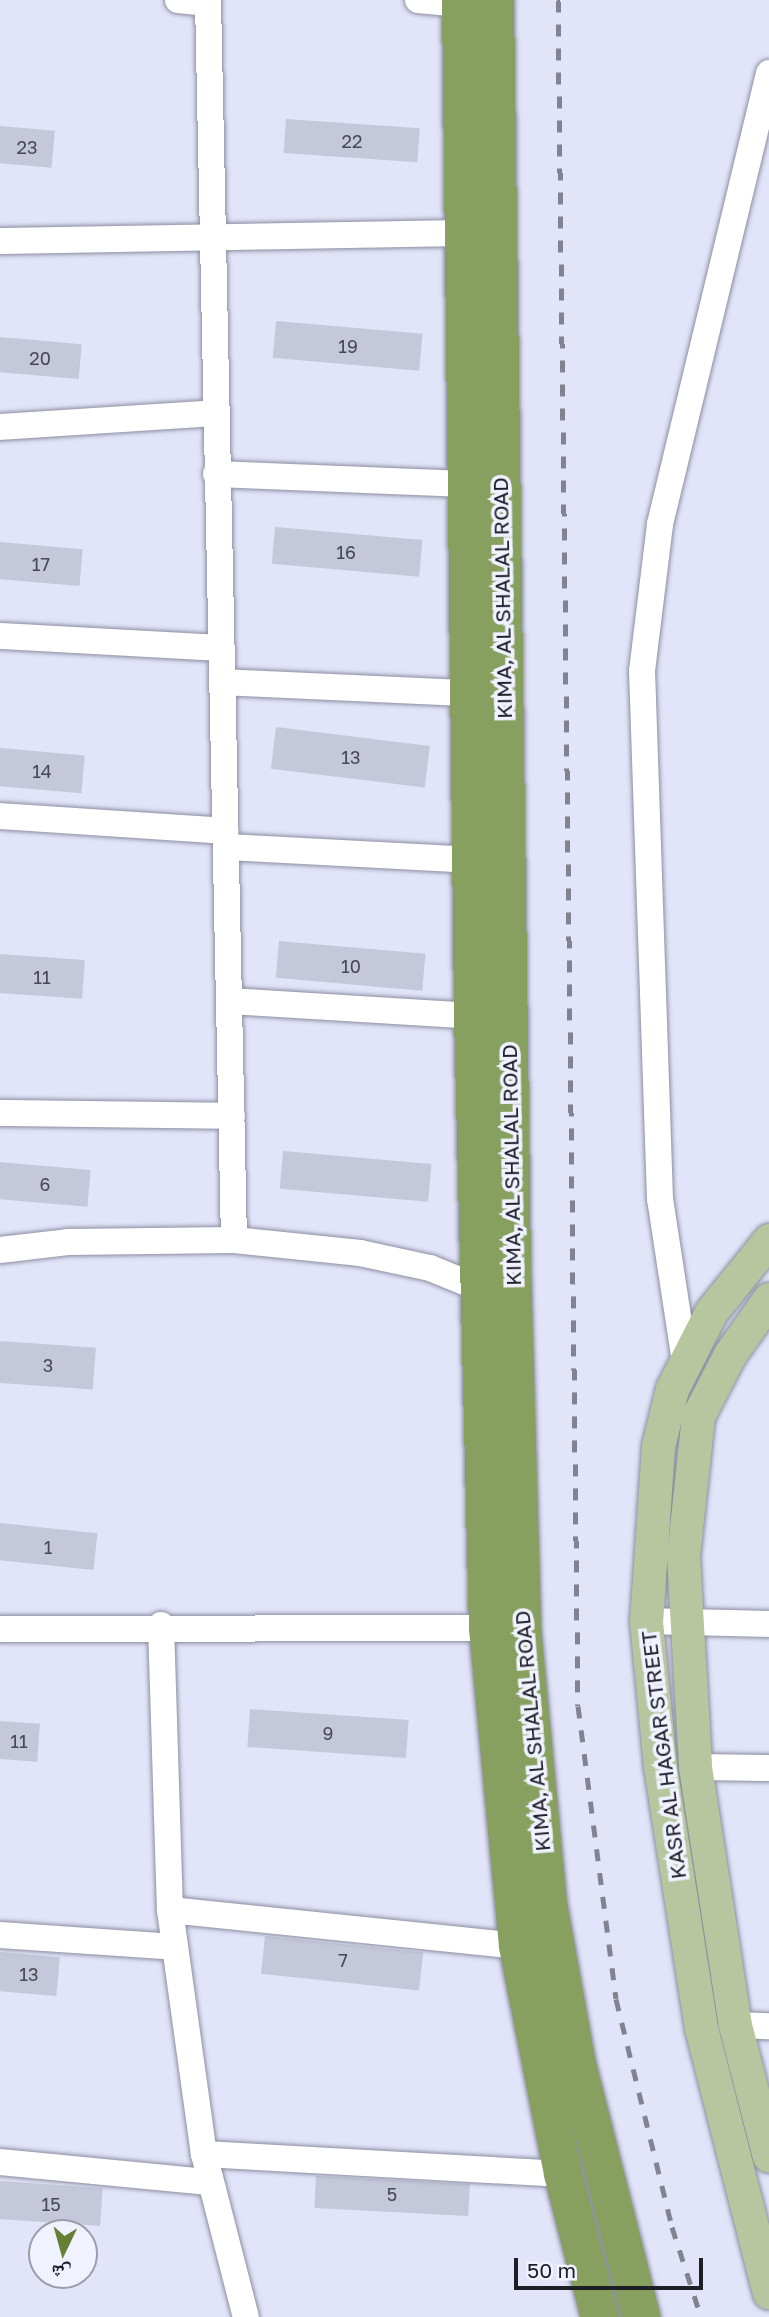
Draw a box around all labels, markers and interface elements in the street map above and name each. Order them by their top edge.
house number: 22 [342,130,362,152]
house number: 23 [17,136,37,158]
house number: 19 [338,335,358,357]
house number: 20 [29,347,51,369]
street label: KIMA, AL SHALAL ROAD [487,477,517,719]
house number: 16 [336,541,356,563]
house number: 17 [32,553,50,575]
house number: 13 [341,746,361,768]
house number: 14 [32,760,52,782]
house number: 10 [341,955,361,977]
house number: 11 [33,966,51,988]
street label: KIMA, AL SHALAL ROAD [496,1044,526,1286]
house number: 6 [40,1173,50,1195]
house number: 3 [43,1354,53,1376]
house number: 1 [44,1536,52,1558]
street label: KIMA, AL SHALAL ROAD [509,1609,555,1853]
street label: KASR AL HAGAR STREET [635,1629,691,1881]
house number: 9 [323,1722,333,1744]
house number: 11 [10,1730,28,1752]
house number: 7 [338,1949,348,1971]
house number: 13 [19,1963,39,1985]
house number: 5 [387,2183,397,2205]
house number: 15 [41,2193,61,2215]
north arrow [28,2219,98,2289]
scale bar [517,2244,706,2288]
text: 50 m [527,2257,576,2283]
text: ش [50,2261,72,2286]

